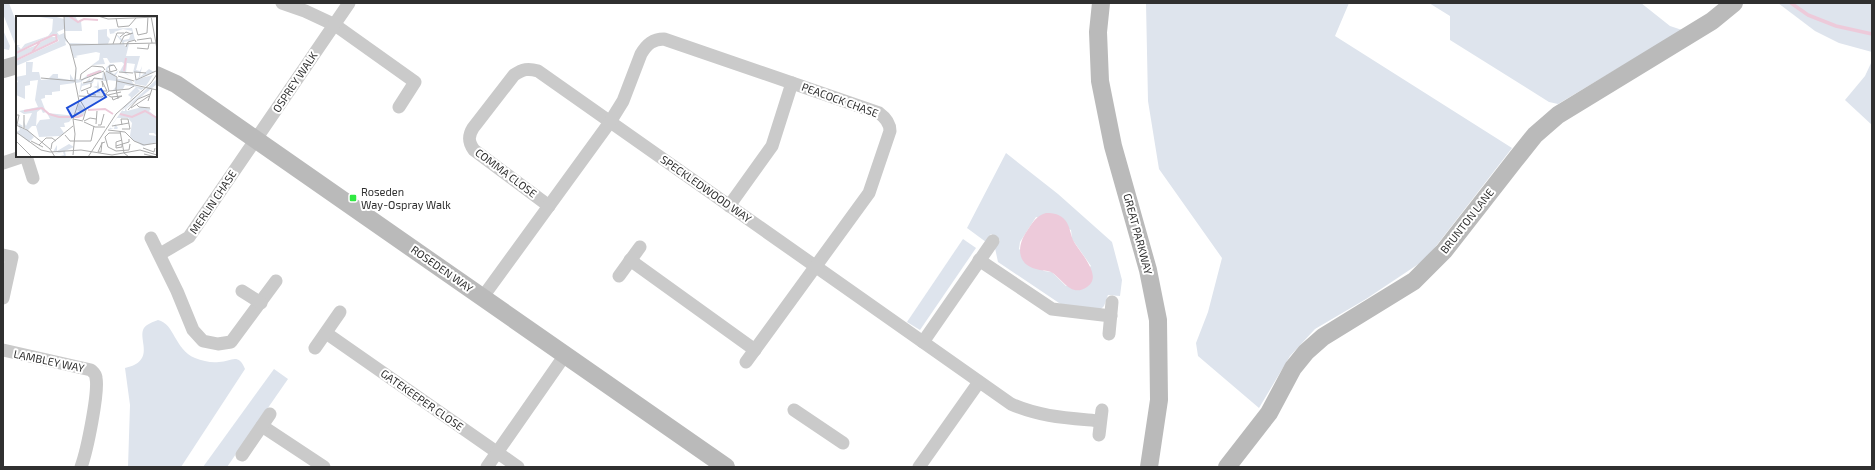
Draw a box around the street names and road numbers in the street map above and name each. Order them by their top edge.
street label: OSPREY WALK [270,48,320,115]
street label: PEACOCK CHASE [800,80,880,119]
street label: COMMA CLOSE [473,145,539,200]
street label: SPECKLEDWOOD WAY [658,152,755,225]
street label: MERLIN CHASE [186,167,239,236]
street label: BRUNTON LANE [1437,186,1496,256]
street label: GREAT PARKWAY [1121,192,1156,277]
street label: ROSEDEN WAY [409,242,476,295]
street label: LAMBLEY WAY [13,347,86,374]
street label: GATEKEEPER CLOSE [379,366,466,433]

